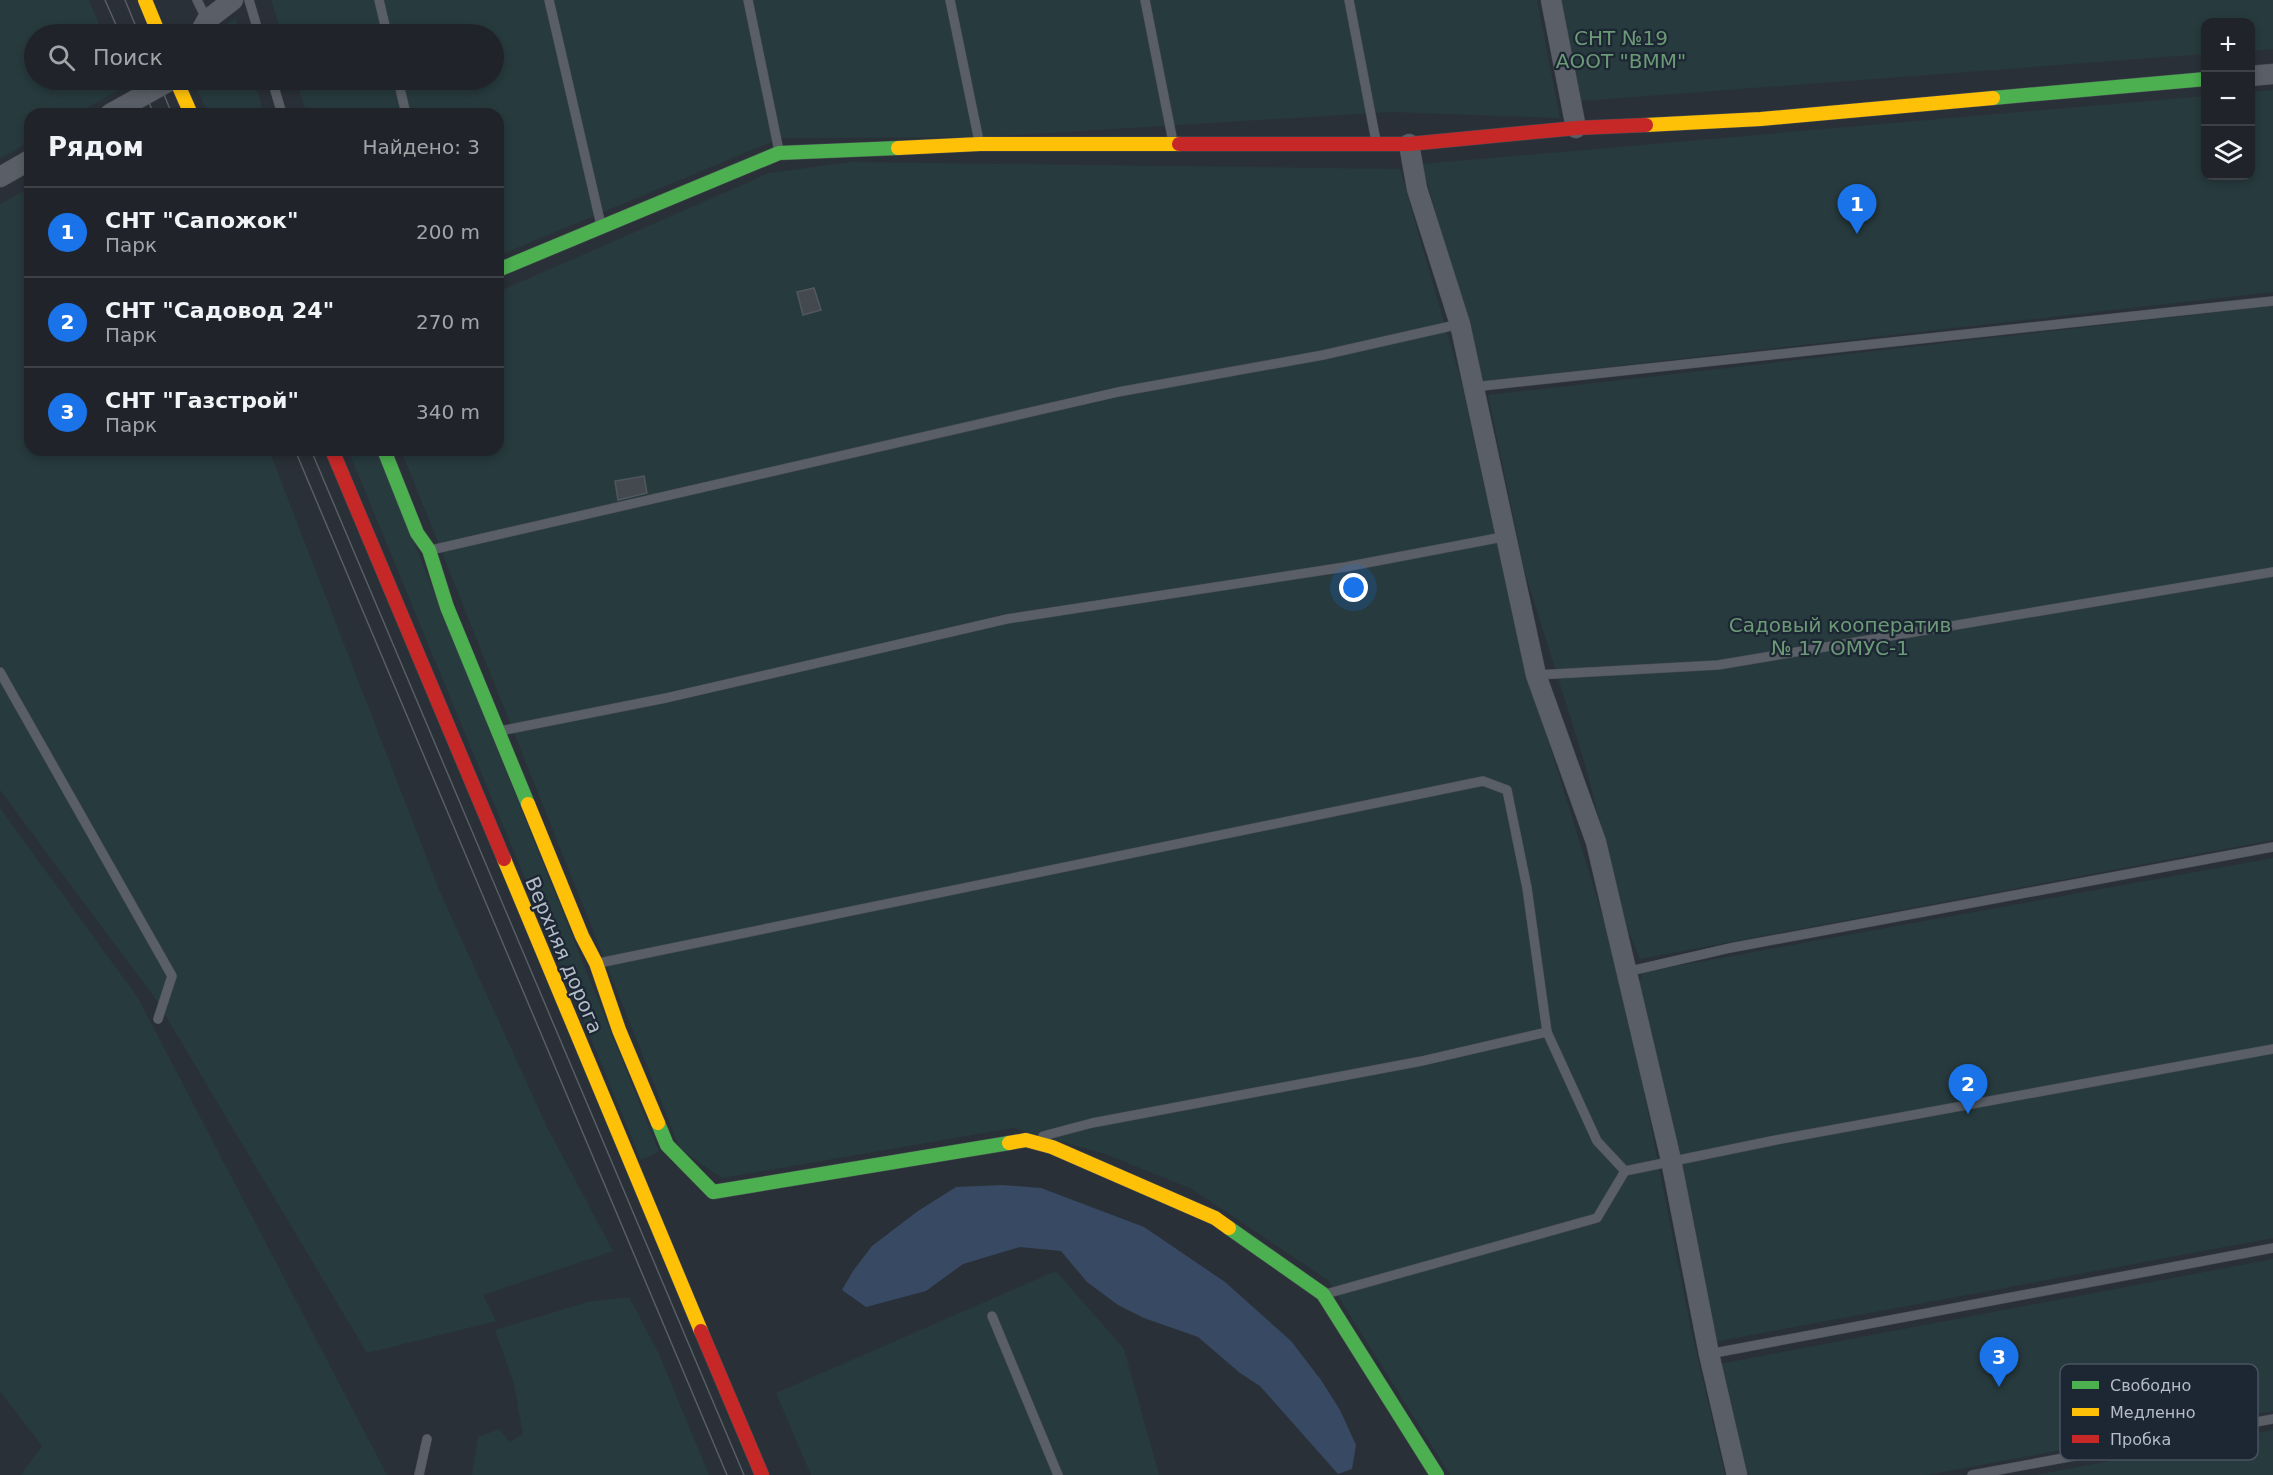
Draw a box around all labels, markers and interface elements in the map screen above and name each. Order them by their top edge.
map controls [2201,18,2255,180]
button: + [2201,18,2255,72]
search box [24,24,504,90]
park label: СНТ №19 АООТ "ВММ" [1556,26,1686,73]
icon: search [45,41,78,74]
text: Поиск [93,45,163,70]
button: − [2201,72,2255,126]
button: layers [2201,126,2255,180]
text: Рядом [48,132,144,162]
text: Найдено: 3 [362,135,480,159]
pin: 1 [1838,184,1876,234]
text: СНТ "Сапожок" [105,208,298,233]
text: 1 [61,220,74,244]
text: 200 m [416,220,480,244]
text: Парк [105,233,157,257]
text: СНТ "Садовод 24" [105,298,334,323]
text: 2 [61,310,74,334]
text: 270 m [416,310,480,334]
text: Парк [105,323,157,347]
text: СНТ "Газстрой" [105,388,299,413]
text: 3 [61,400,74,424]
text: 340 m [416,400,480,424]
text: Парк [105,413,157,437]
your location [1339,573,1368,602]
park label: Садовый кооператив № 17 ОМУС-1 [1729,613,1951,660]
street label: Верхняя дорога [520,873,608,1037]
pin: 2 [1948,1064,1988,1114]
pin: 3 [1980,1338,2018,1387]
legend [2060,1364,2258,1460]
text: Свободно [2110,1376,2191,1395]
text: Медленно [2110,1403,2196,1422]
text: Пробка [2110,1430,2171,1449]

